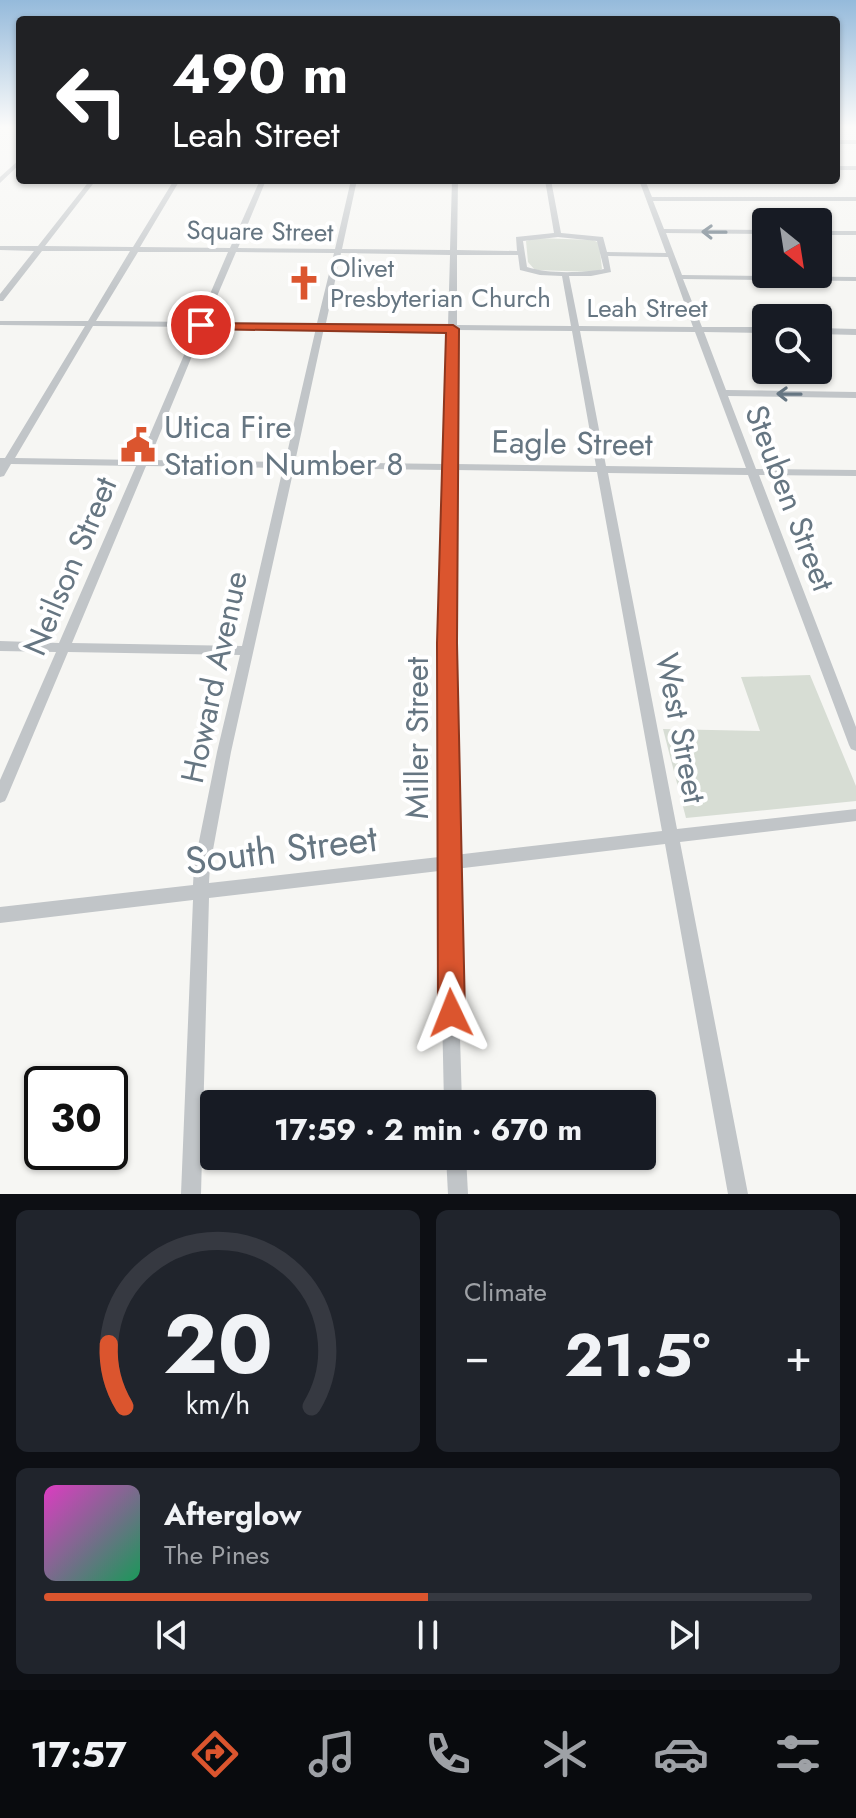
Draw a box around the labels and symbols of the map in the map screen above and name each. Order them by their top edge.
north arrow [752,208,832,288]
street label: Square Street [186,211,335,251]
one-way arrow [701,224,728,240]
place label: Olivet Presbyterian Church [330,249,551,317]
church icon: Olivet Presbyterian Church [285,264,323,302]
street label: Leah Street [586,289,708,327]
pin [167,291,235,359]
one-way arrow [776,387,803,402]
street label: Steuben Street [733,398,847,598]
place label: Utica Fire Station Number 8 [164,404,404,487]
street label: Eagle Street [491,419,653,467]
public building icon: Utica Fire Station Number 8 [119,426,157,464]
street label: Neilson Street [12,469,128,662]
street label: Howard Avenue [169,567,259,787]
street label: West Street [644,649,718,807]
street label: Miller Street [394,656,440,819]
street label: South Street [182,810,380,888]
position arrow [409,971,493,1055]
speed limit sign: 30 [24,1066,128,1170]

